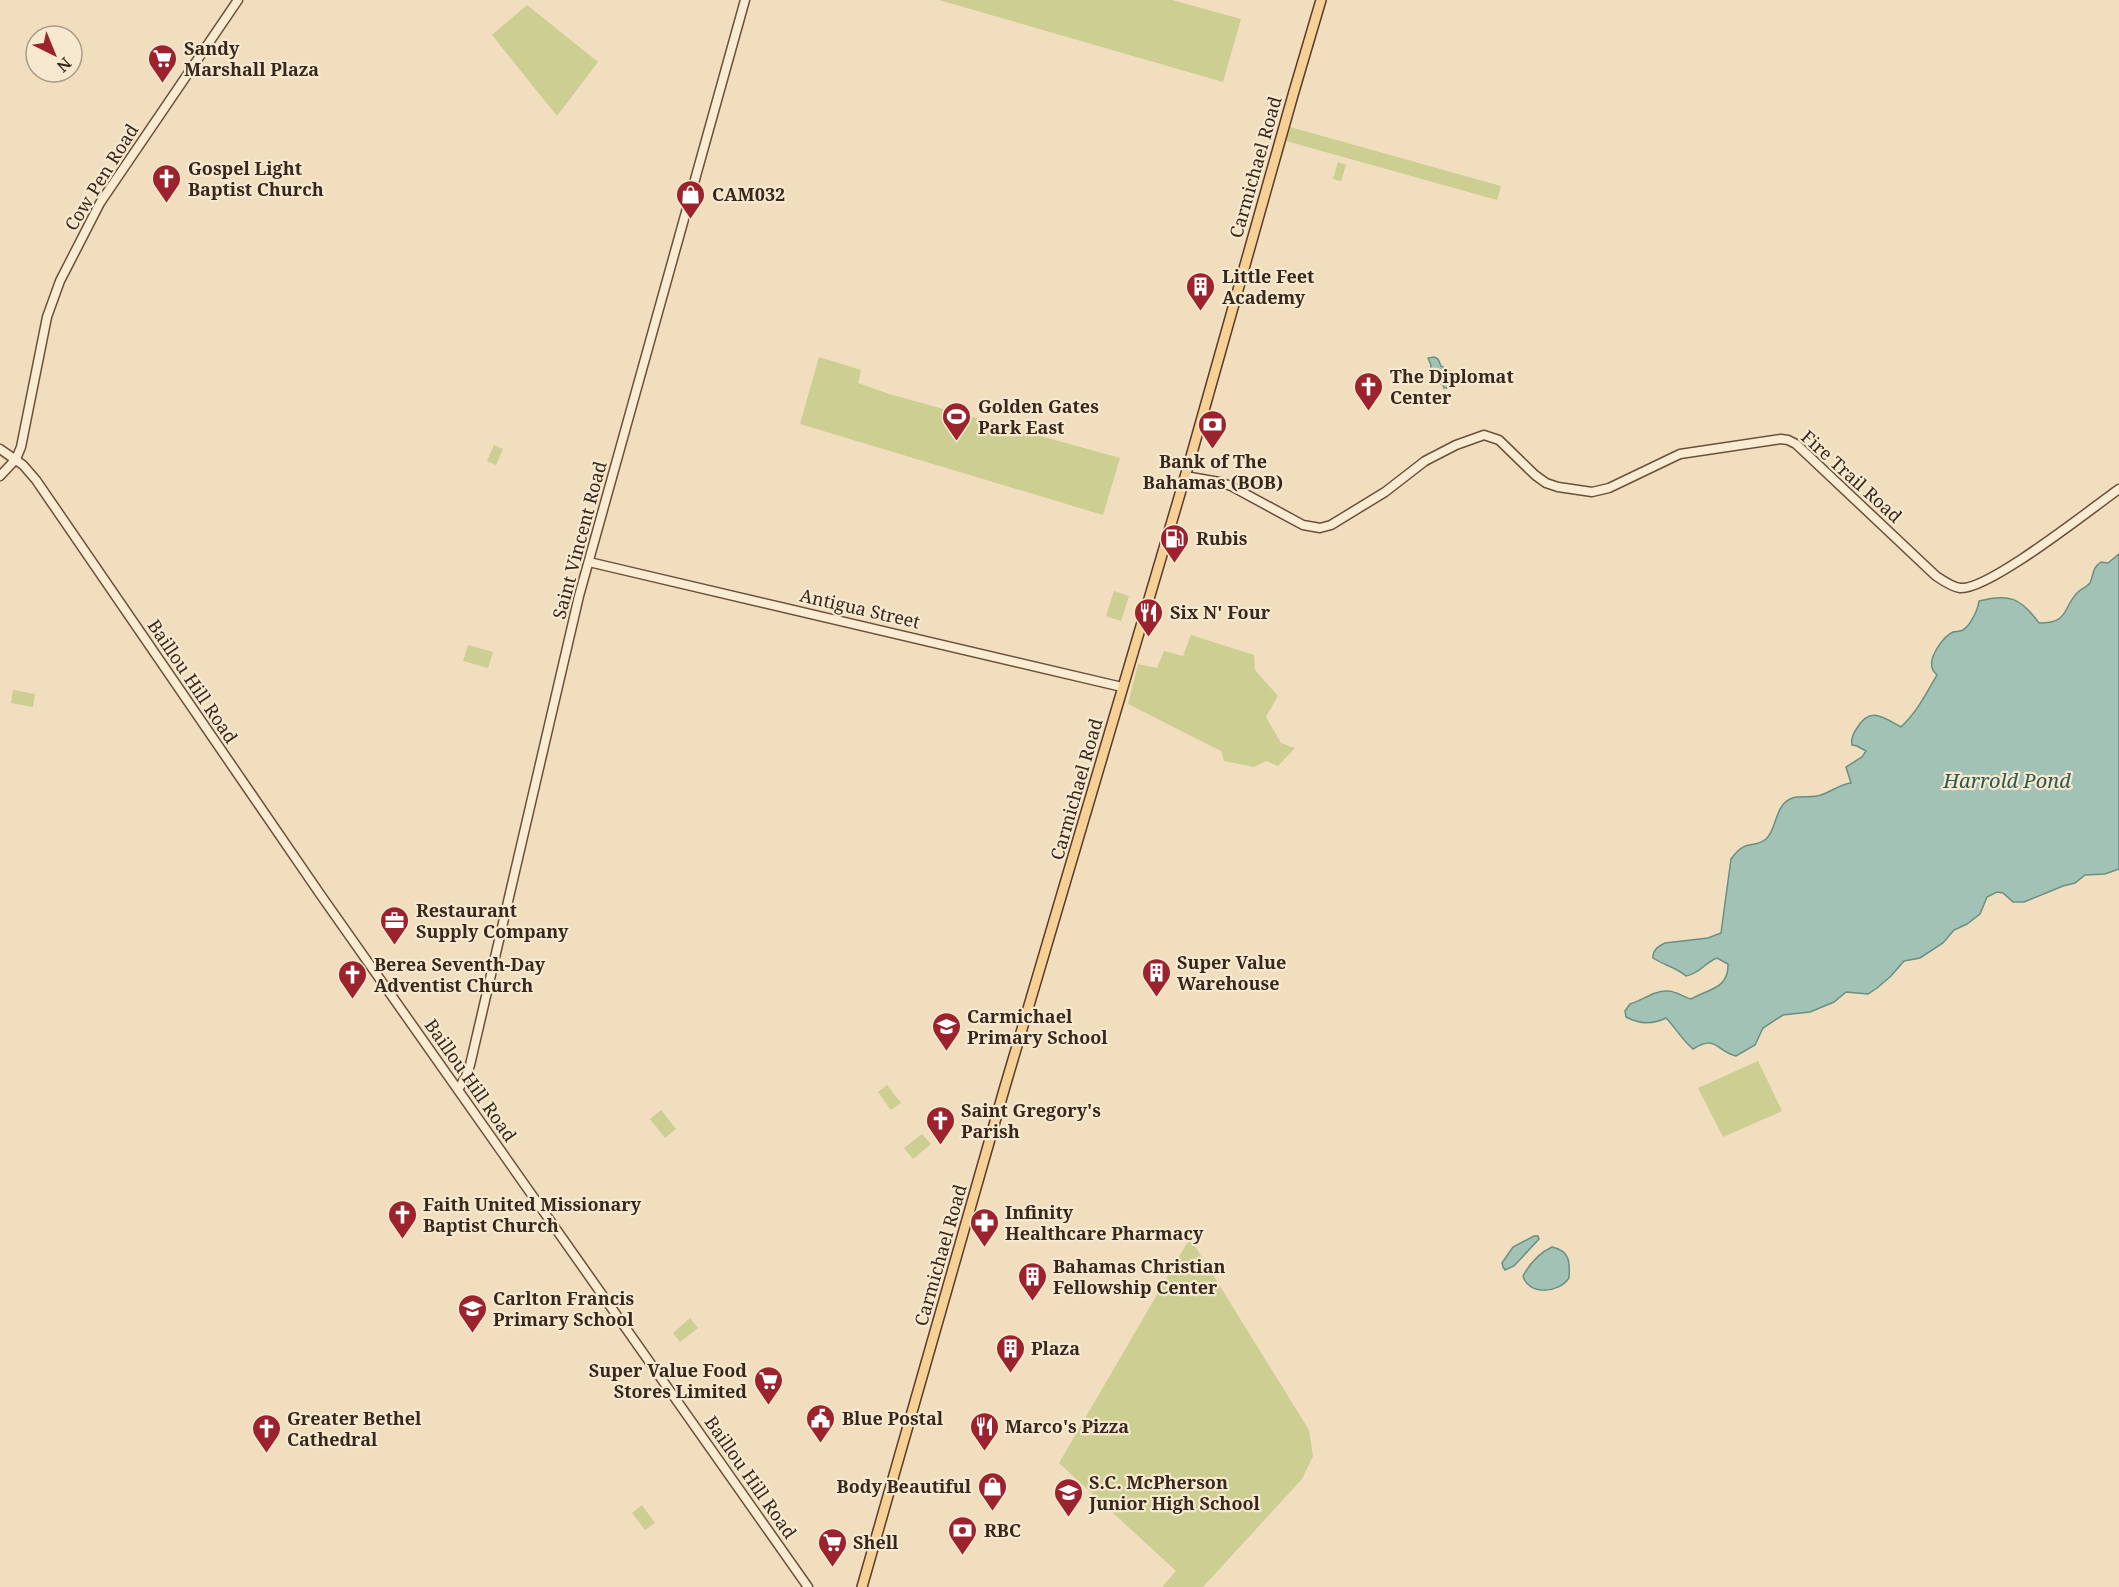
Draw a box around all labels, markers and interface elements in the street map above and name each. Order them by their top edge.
north arrow [24,24,84,84]
place label: Sandy Marshall Plaza [184,36,319,81]
supermarket icon: Sandy Marshall Plaza [147,42,179,84]
text: N [52,53,76,78]
street label: Carmichael Road [1223,93,1287,241]
street label: Cow Pen Road [59,119,143,235]
place label: Gospel Light Baptist Church [188,156,324,201]
church icon: Gospel Light Baptist Church [151,162,183,204]
shop icon: CAM032 [675,178,707,220]
place label: CAM032 [712,182,785,206]
place label: Little Feet Academy [1222,264,1314,309]
building icon: Little Feet Academy [1185,270,1217,312]
place label: The Diplomat Center [1390,364,1514,409]
church icon: The Diplomat Center [1353,370,1385,412]
place label: Golden Gates Park East [978,394,1099,439]
sports icon: Golden Gates Park East [941,400,973,442]
bank icon: Bank of The Bahamas (BOB) [1197,408,1229,450]
street label: Fire Trail Road [1796,424,1908,528]
place label: Bank of The Bahamas (BOB) [1143,449,1283,494]
street label: Saint Vincent Road [546,458,612,622]
fuel station icon: Rubis [1159,522,1191,564]
place label: Rubis [1196,526,1248,550]
street label: Antigua Street [798,583,922,633]
restaurant icon: Six N' Four [1133,596,1165,638]
place label: Six N' Four [1170,600,1271,624]
street label: Baillou Hill Road [143,614,243,748]
street label: Carmichael Road [1044,715,1108,863]
water label: Harrold Pond [1942,767,2071,794]
place label: Restaurant Supply Company [416,898,569,943]
office icon: Restaurant Supply Company [379,904,411,946]
place label: Super Value Warehouse [1177,950,1286,995]
place label: Berea Seventh-Day Adventist Church [374,952,546,997]
building icon: Super Value Warehouse [1140,956,1172,998]
church icon: Berea Seventh-Day Adventist Church [337,958,369,1000]
place label: Carmichael Primary School [967,1004,1108,1049]
school or university icon: Carmichael Primary School [930,1010,962,1052]
street label: Baillou Hill Road [420,1014,522,1146]
place label: Saint Gregory's Parish [961,1098,1101,1143]
church icon: Saint Gregory's Parish [924,1104,956,1146]
street label: Carmichael Road [908,1181,972,1329]
place label: Faith United Missionary Baptist Church [423,1192,642,1237]
church icon: Faith United Missionary Baptist Church [386,1198,418,1240]
place label: Infinity Healthcare Pharmacy [1005,1200,1204,1245]
pharmacy icon: Infinity Healthcare Pharmacy [968,1206,1000,1248]
place label: Bahamas Christian Fellowship Center [1053,1254,1225,1299]
building icon: Bahamas Christian Fellowship Center [1016,1260,1048,1302]
place label: Carlton Francis Primary School [493,1286,634,1331]
school or university icon: Carlton Francis Primary School [456,1292,488,1334]
building icon: Plaza [994,1332,1026,1374]
place label: Plaza [1031,1336,1080,1360]
place label: Super Value Food Stores Limited [589,1358,747,1403]
supermarket icon: Super Value Food Stores Limited [752,1364,784,1406]
public building icon: Blue Postal [805,1402,837,1444]
place label: Greater Bethel Cathedral [287,1406,422,1451]
place label: Blue Postal [842,1406,944,1430]
restaurant icon: Marco's Pizza [968,1410,1000,1452]
street label: Baillou Hill Road [700,1411,802,1543]
church icon: Greater Bethel Cathedral [250,1412,282,1454]
place label: Marco's Pizza [1005,1414,1129,1438]
shop icon: Body Beautiful [976,1470,1008,1512]
place label: S.C. McPherson Junior High School [1088,1470,1260,1515]
place label: Body Beautiful [837,1474,972,1498]
school or university icon: S.C. McPherson Junior High School [1052,1476,1084,1518]
bank icon: RBC [947,1514,979,1556]
place label: RBC [984,1518,1021,1542]
supermarket icon: Shell [816,1526,848,1568]
place label: Shell [853,1530,899,1554]

